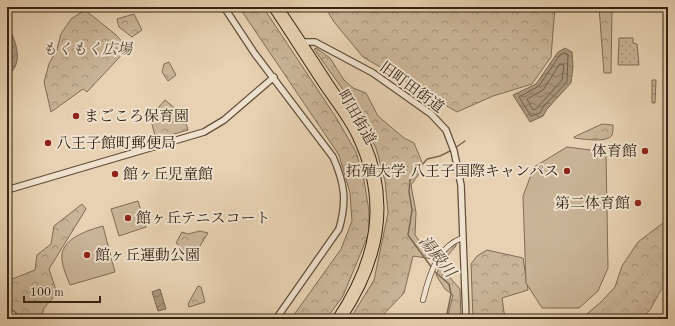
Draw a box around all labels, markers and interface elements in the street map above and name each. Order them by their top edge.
park label: もくもく広場 [42,41,134,58]
street label: 旧町田街道 [376,58,447,116]
street label: 町田街道 [334,87,379,147]
place label: まごころ保育園 [84,108,189,125]
marker: まごころ保育園 [71,111,81,121]
place label: 八王子館町郵便局 [56,135,176,152]
marker: 八王子館町郵便局 [43,138,53,148]
place label: 体育館 [592,143,637,160]
marker: 体育館 [640,146,650,156]
place label: 拓殖大学 八王子国際キャンパス [346,163,559,180]
place label: 館ヶ丘児童館 [123,166,213,183]
marker: 拓殖大学 八王子国際キャンパス [562,166,572,176]
marker: 館ヶ丘児童館 [110,169,120,179]
place label: 第二体育館 [555,195,630,212]
marker: 第二体育館 [633,198,643,208]
place label: 館ヶ丘テニスコート [136,210,270,227]
marker: 館ヶ丘テニスコート [123,213,133,223]
water label: 湯殿川 [415,232,461,282]
place label: 館ヶ丘運動公園 [95,247,200,264]
marker: 館ヶ丘運動公園 [82,250,92,260]
scale bar [24,278,100,304]
text: 100 m [30,287,64,299]

